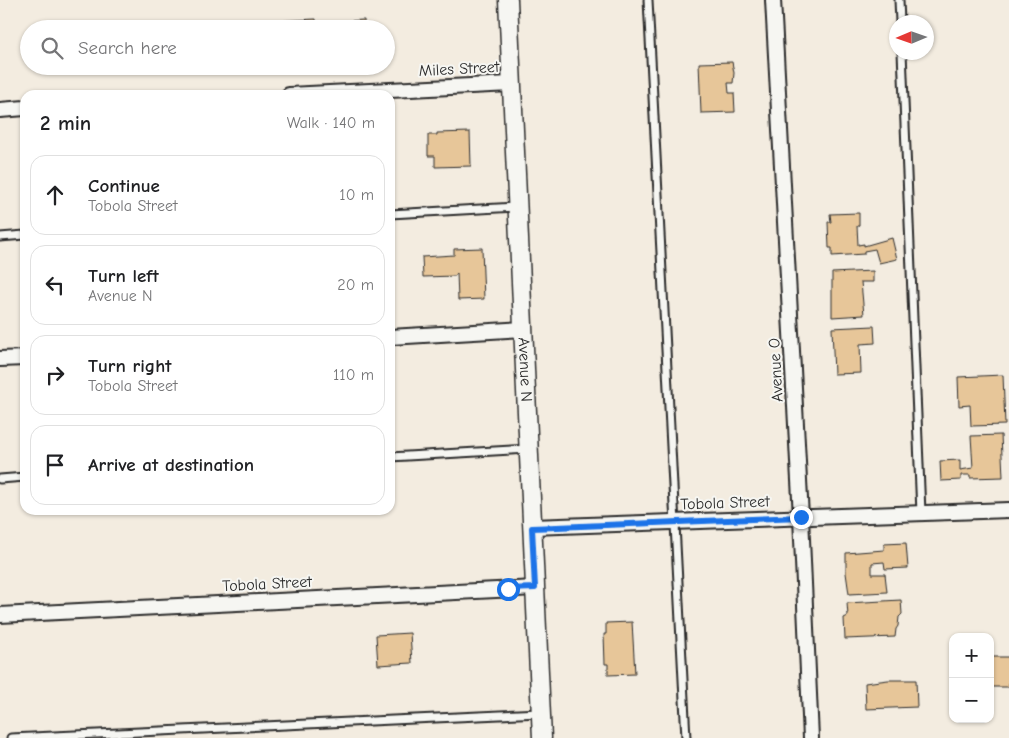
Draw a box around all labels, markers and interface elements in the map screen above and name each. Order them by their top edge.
north arrow [889,15,934,60]
search box [20,20,395,75]
icon: search [38,34,66,62]
text: Search here [78,37,177,59]
street label: Miles Street [418,58,500,80]
text: 2 min [40,111,91,135]
text: Walk · 140 m [287,114,375,132]
text: Continue [88,175,160,197]
icon: ahead [41,181,69,209]
text: 10 m [339,186,374,204]
text: Tobola Street [88,197,178,215]
text: Turn left [88,265,159,287]
icon: left [41,271,69,299]
text: 20 m [337,276,374,294]
text: Avenue N [88,287,153,305]
street label: Avenue N [515,337,536,402]
street label: Avenue O [765,337,787,403]
text: Turn right [88,355,172,377]
icon: right [41,361,69,389]
text: 110 m [333,366,374,384]
text: Tobola Street [88,377,178,395]
icon: arrive [41,451,69,479]
text: Arrive at destination [88,454,254,476]
street label: Tobola Street [680,492,770,514]
route end [790,506,813,529]
street label: Tobola Street [222,573,313,595]
route start [497,578,520,601]
map controls [949,633,994,723]
button: + [949,633,994,678]
button: − [949,678,994,723]

